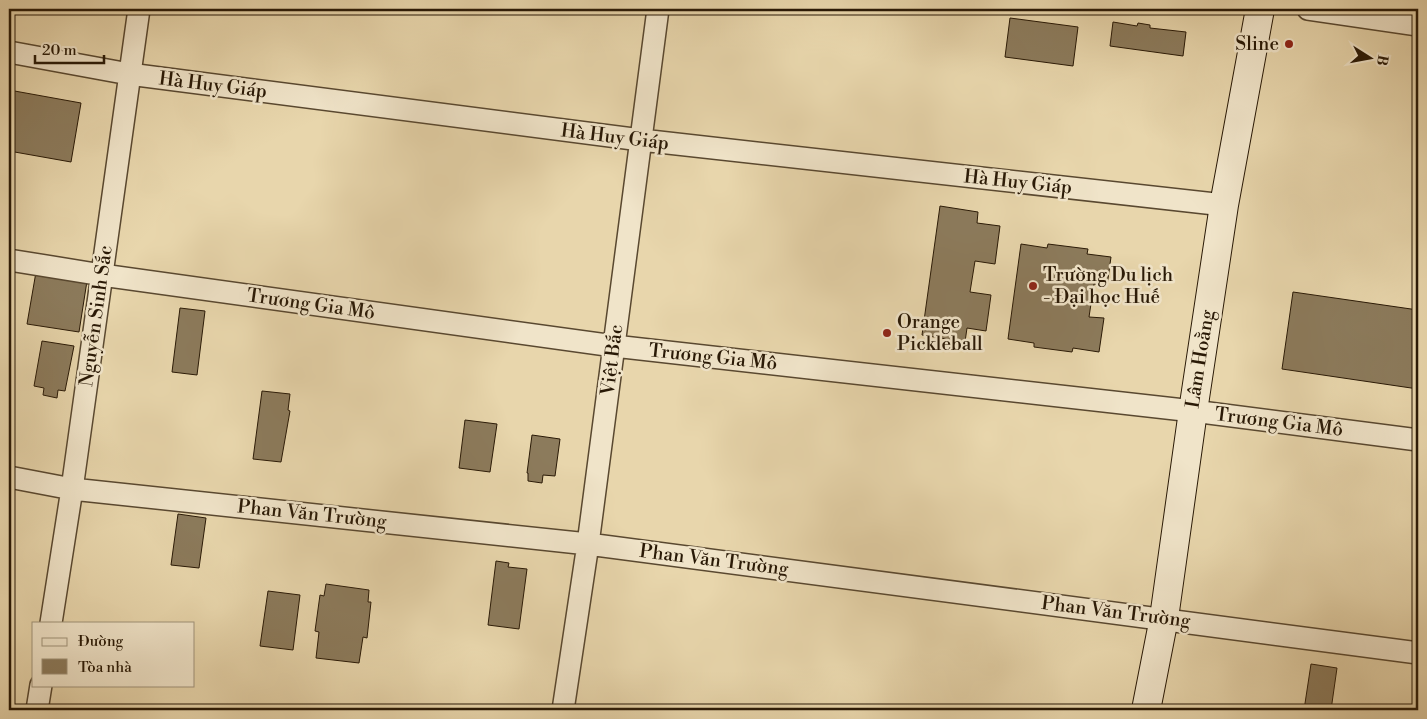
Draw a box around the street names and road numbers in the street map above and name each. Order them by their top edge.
street label: Hà Huy Giáp [158,66,268,104]
street label: Hà Huy Giáp [560,118,670,156]
street label: Hà Huy Giáp [963,164,1073,200]
street label: Nguyễn Sinh Sắc [74,244,118,388]
street label: Trương Gia Mô [245,283,377,325]
street label: Lâm Hoằng [1180,308,1220,410]
street label: Việt Bắc [596,323,628,398]
street label: Trương Gia Mô [648,338,778,376]
street label: Trương Gia Mô [1213,402,1345,442]
street label: Phan Văn Trường [236,494,388,534]
street label: Phan Văn Trường [638,539,790,581]
street label: Phan Văn Trường [1040,591,1192,633]

